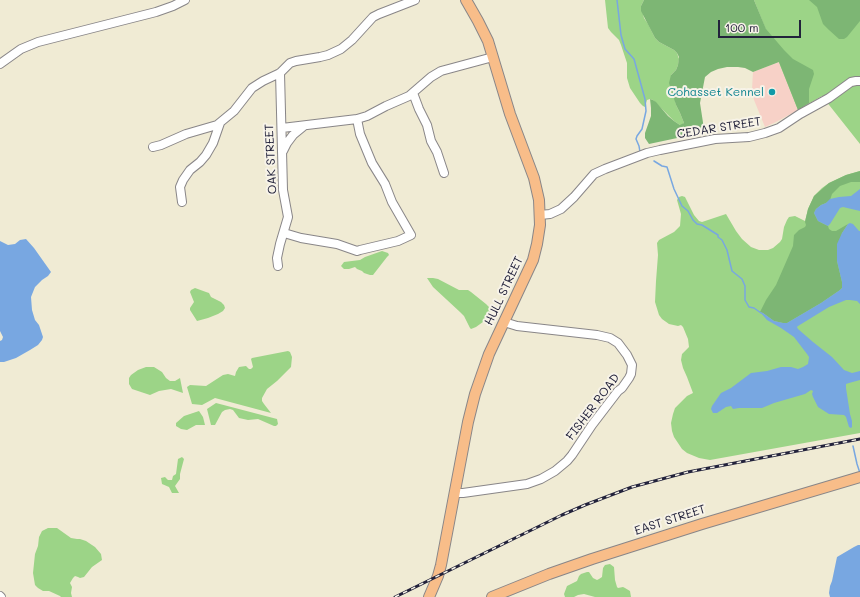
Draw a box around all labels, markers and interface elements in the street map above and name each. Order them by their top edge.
scale bar [720,12,803,38]
text: 100 m [725,19,759,35]
place label: Cohasset Kennel [667,85,764,99]
marker: Cohasset Kennel [767,87,777,97]
street label: CEDAR STREET [676,114,762,142]
street label: OAK STREET [262,123,280,195]
street label: HULL STREET [482,254,526,328]
street label: FISHER ROAD [563,371,623,443]
street label: EAST STREET [633,502,707,538]

